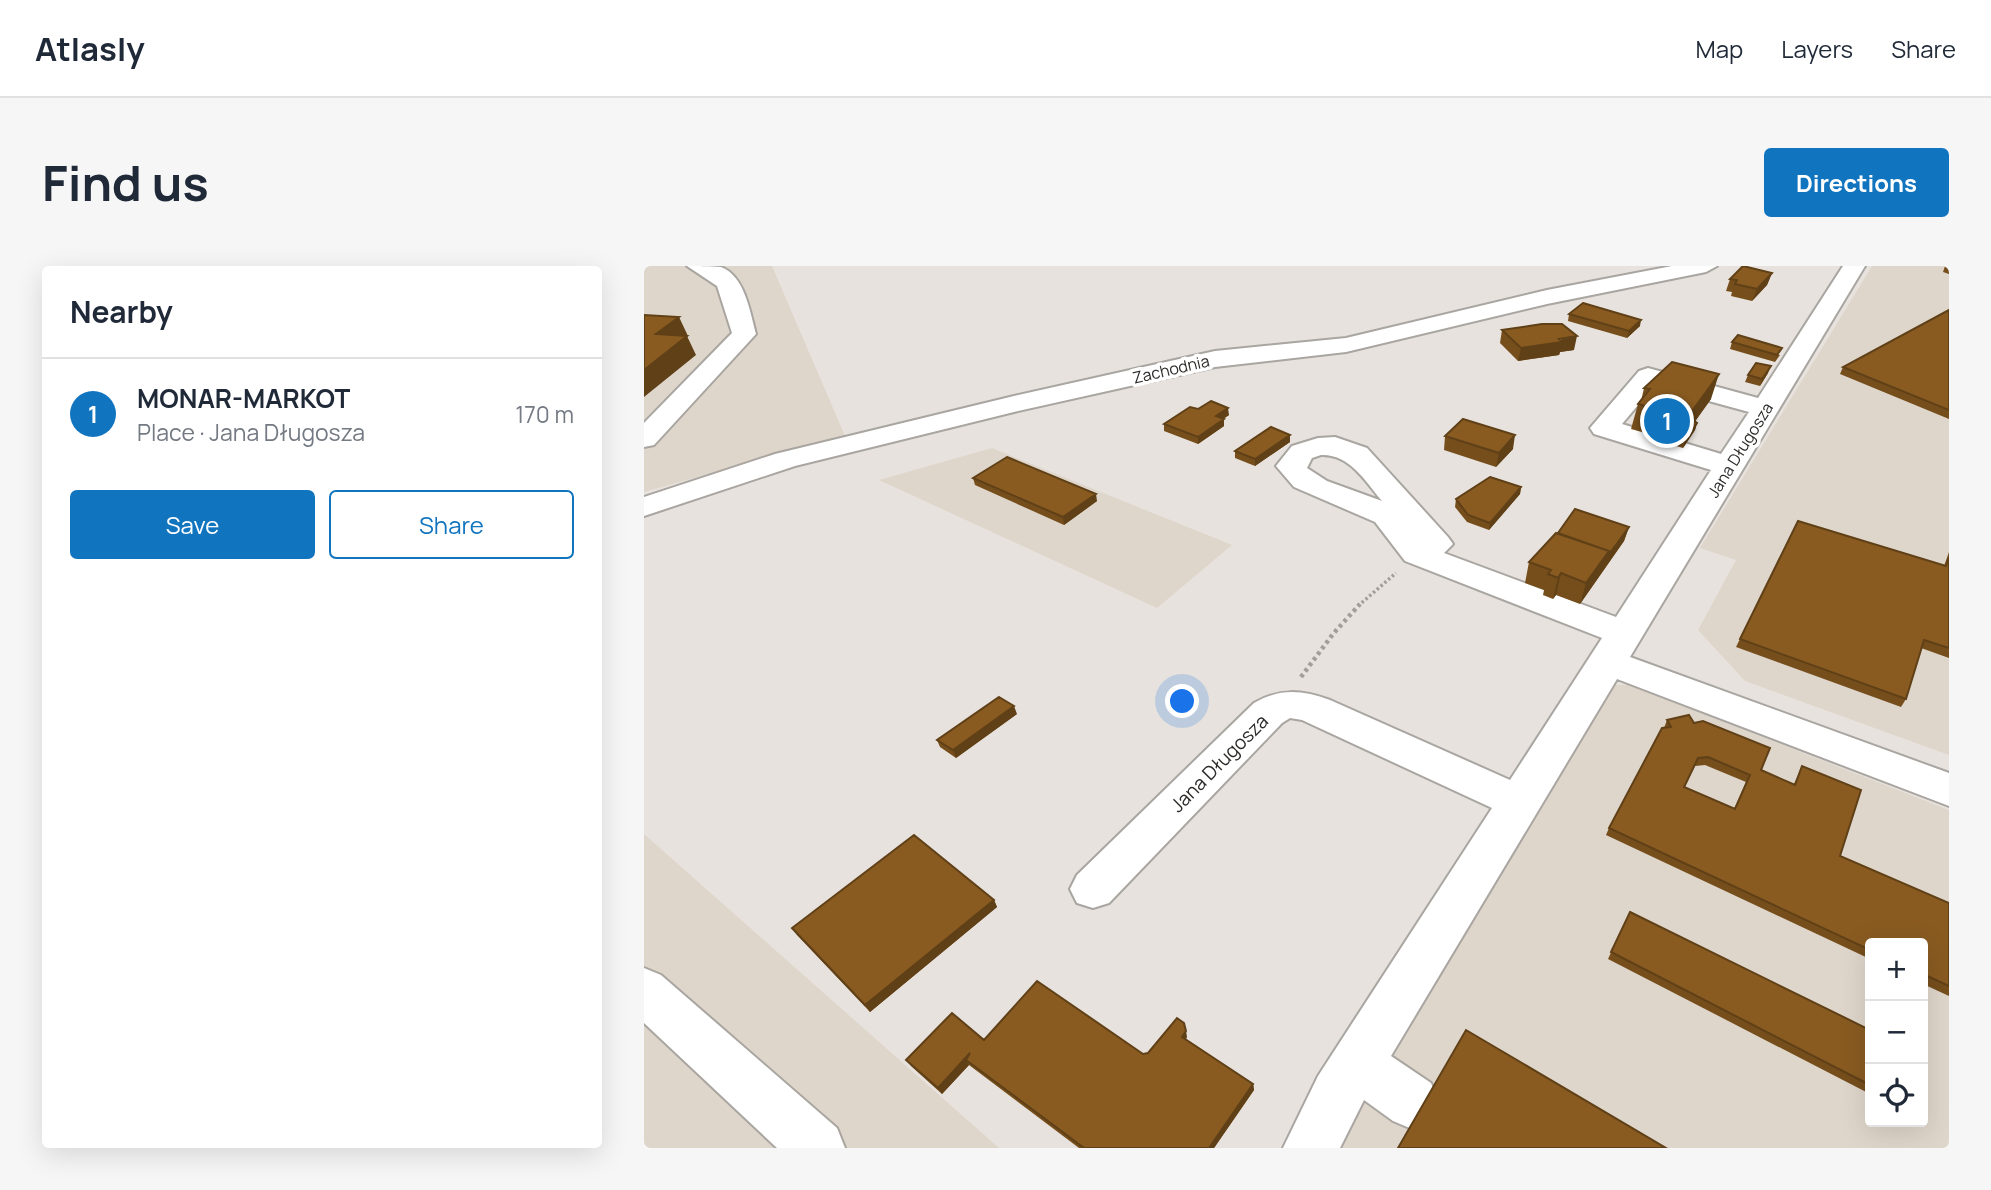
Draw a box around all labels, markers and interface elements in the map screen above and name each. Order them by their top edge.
text: Atlasly [35,26,145,71]
text: Map [1696,32,1743,65]
text: Layers [1781,32,1853,65]
text: Share [1891,32,1956,65]
button: Directions [1764,148,1949,217]
text: Find us [42,149,209,216]
text: Nearby [70,291,173,332]
street label: Zachodnia [1130,349,1212,389]
text: MONAR-MARKOT [137,380,350,416]
pin: 1 [1644,395,1690,447]
text: 1 [88,398,98,430]
text: 170 m [515,398,574,430]
street label: Jana Długosza [1702,398,1778,502]
text: Place · Jana Długosza [137,416,365,448]
button: Save [70,490,315,559]
button: Share [329,490,574,559]
your location [1165,684,1199,718]
street label: Jana Długosza [1164,708,1274,818]
map controls [1865,938,1928,1127]
button: + [1865,938,1928,1001]
button: − [1865,1001,1928,1064]
button: locate [1865,1064,1928,1127]

